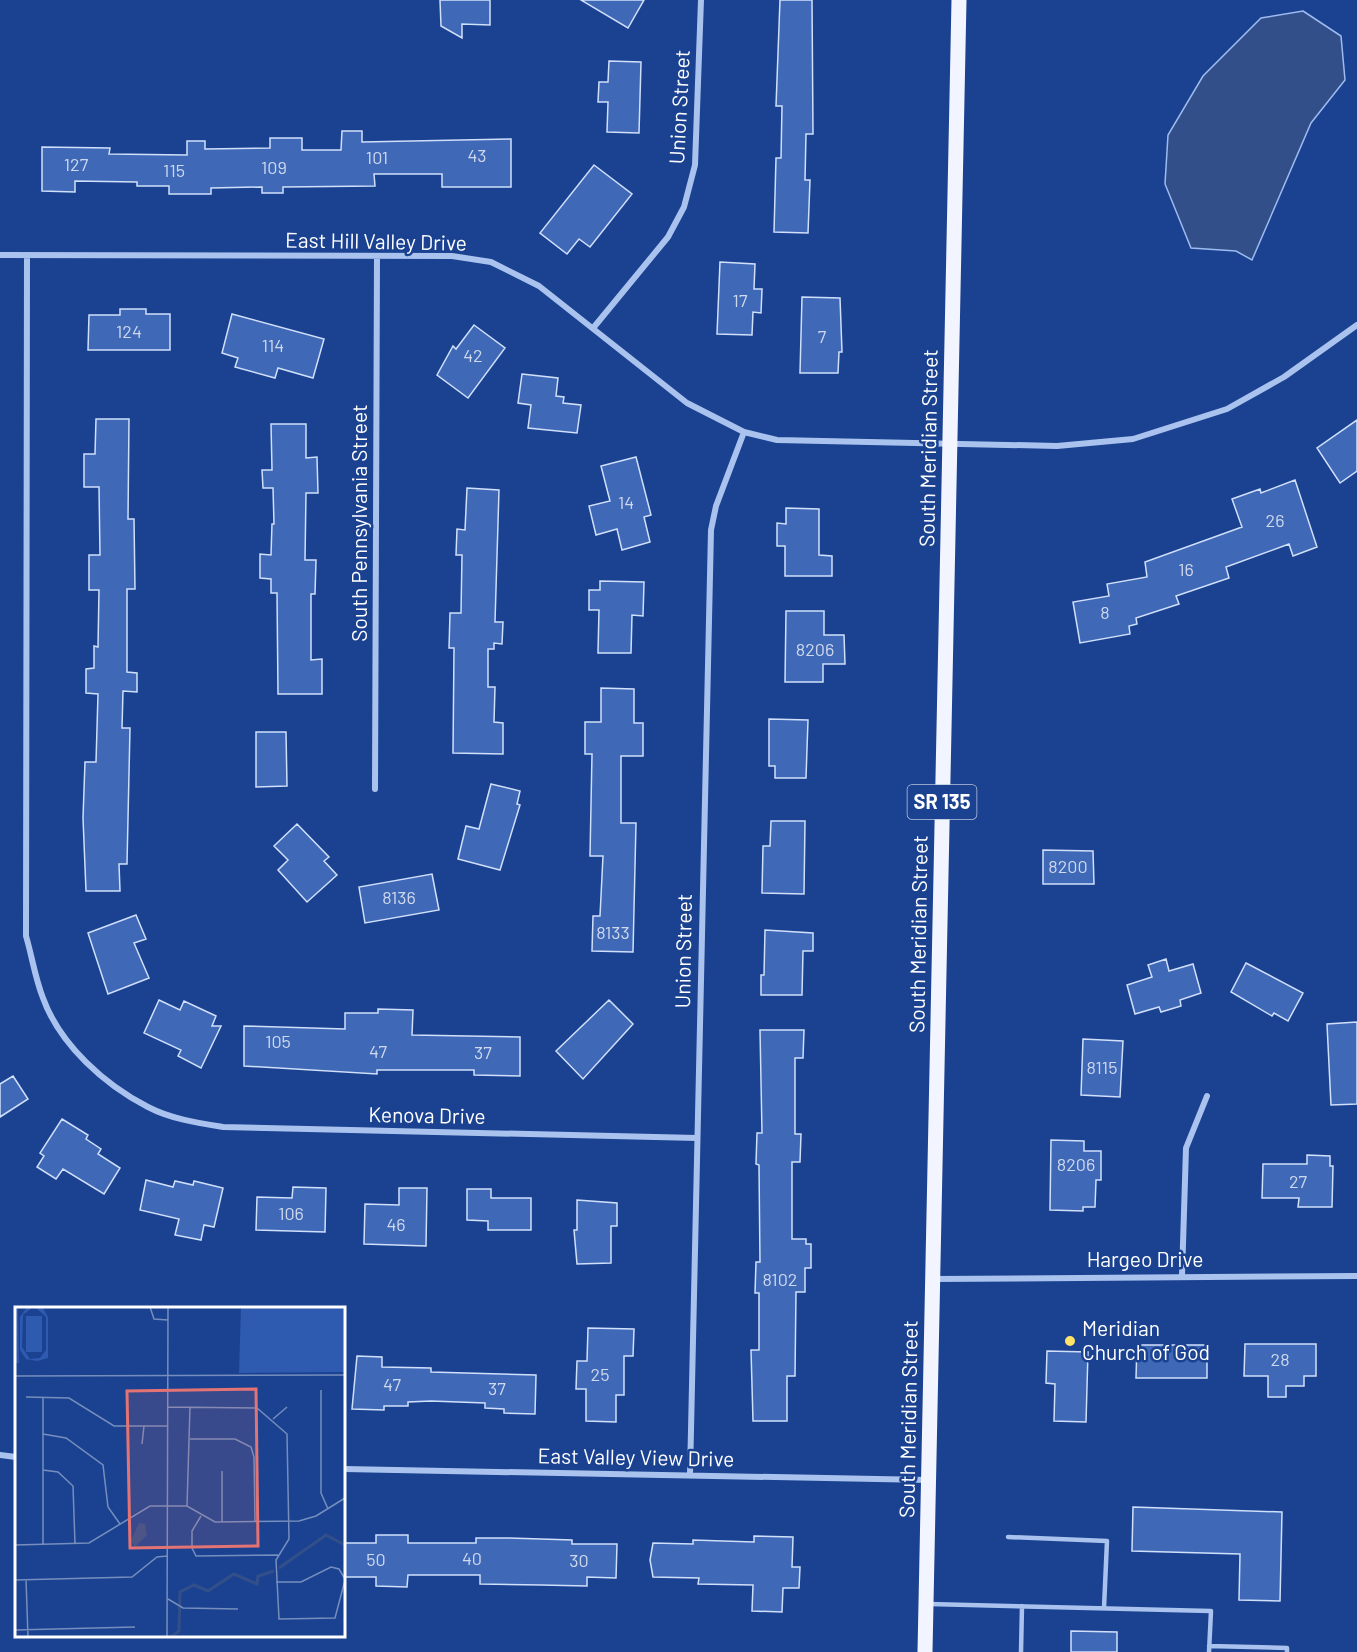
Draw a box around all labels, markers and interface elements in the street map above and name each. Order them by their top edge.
street label: Union Street [663,49,694,165]
house number: 43 [467,144,487,166]
house number: 101 [366,146,388,168]
house number: 127 [64,153,89,175]
house number: 109 [261,156,287,178]
house number: 115 [163,159,185,181]
street label: East Hill Valley Drive [285,226,467,255]
house number: 17 [733,289,748,311]
house number: 124 [116,320,142,342]
house number: 7 [818,325,827,347]
house number: 114 [262,334,284,356]
house number: 42 [463,344,483,366]
street label: South Meridian Street [913,349,942,547]
street label: South Pennsylvania Street [346,404,371,642]
house number: 14 [618,491,634,513]
house number: 26 [1266,509,1284,531]
house number: 16 [1178,558,1194,580]
house number: 8 [1100,601,1110,623]
house number: 8206 [796,638,834,660]
road number: SR 135 [908,785,976,819]
street label: South Meridian Street [903,835,932,1033]
house number: 8200 [1048,855,1088,877]
house number: 8136 [382,886,416,908]
street label: Union Street [669,893,696,1008]
house number: 8133 [596,921,630,943]
house number: 105 [265,1030,291,1052]
house number: 47 [369,1040,387,1062]
house number: 37 [474,1041,492,1063]
house number: 8115 [1087,1056,1117,1078]
street label: Kenova Drive [368,1101,486,1128]
house number: 8206 [1057,1153,1095,1175]
house number: 27 [1289,1170,1308,1192]
house number: 106 [278,1202,304,1224]
house number: 46 [386,1213,406,1235]
street label: Hargeo Drive [1087,1246,1203,1271]
house number: 8102 [763,1268,798,1290]
inset map [15,1307,345,1637]
place label: Meridian Church of God [1082,1315,1210,1364]
street label: South Meridian Street [893,1320,922,1518]
marker: Meridian Church of God [1063,1334,1077,1348]
house number: 28 [1270,1348,1290,1370]
house number: 25 [591,1363,609,1385]
house number: 47 [383,1373,401,1395]
house number: 37 [488,1377,506,1399]
street label: East Valley View Drive [537,1442,735,1471]
house number: 40 [462,1547,482,1569]
house number: 50 [366,1548,386,1570]
house number: 30 [569,1549,589,1571]

